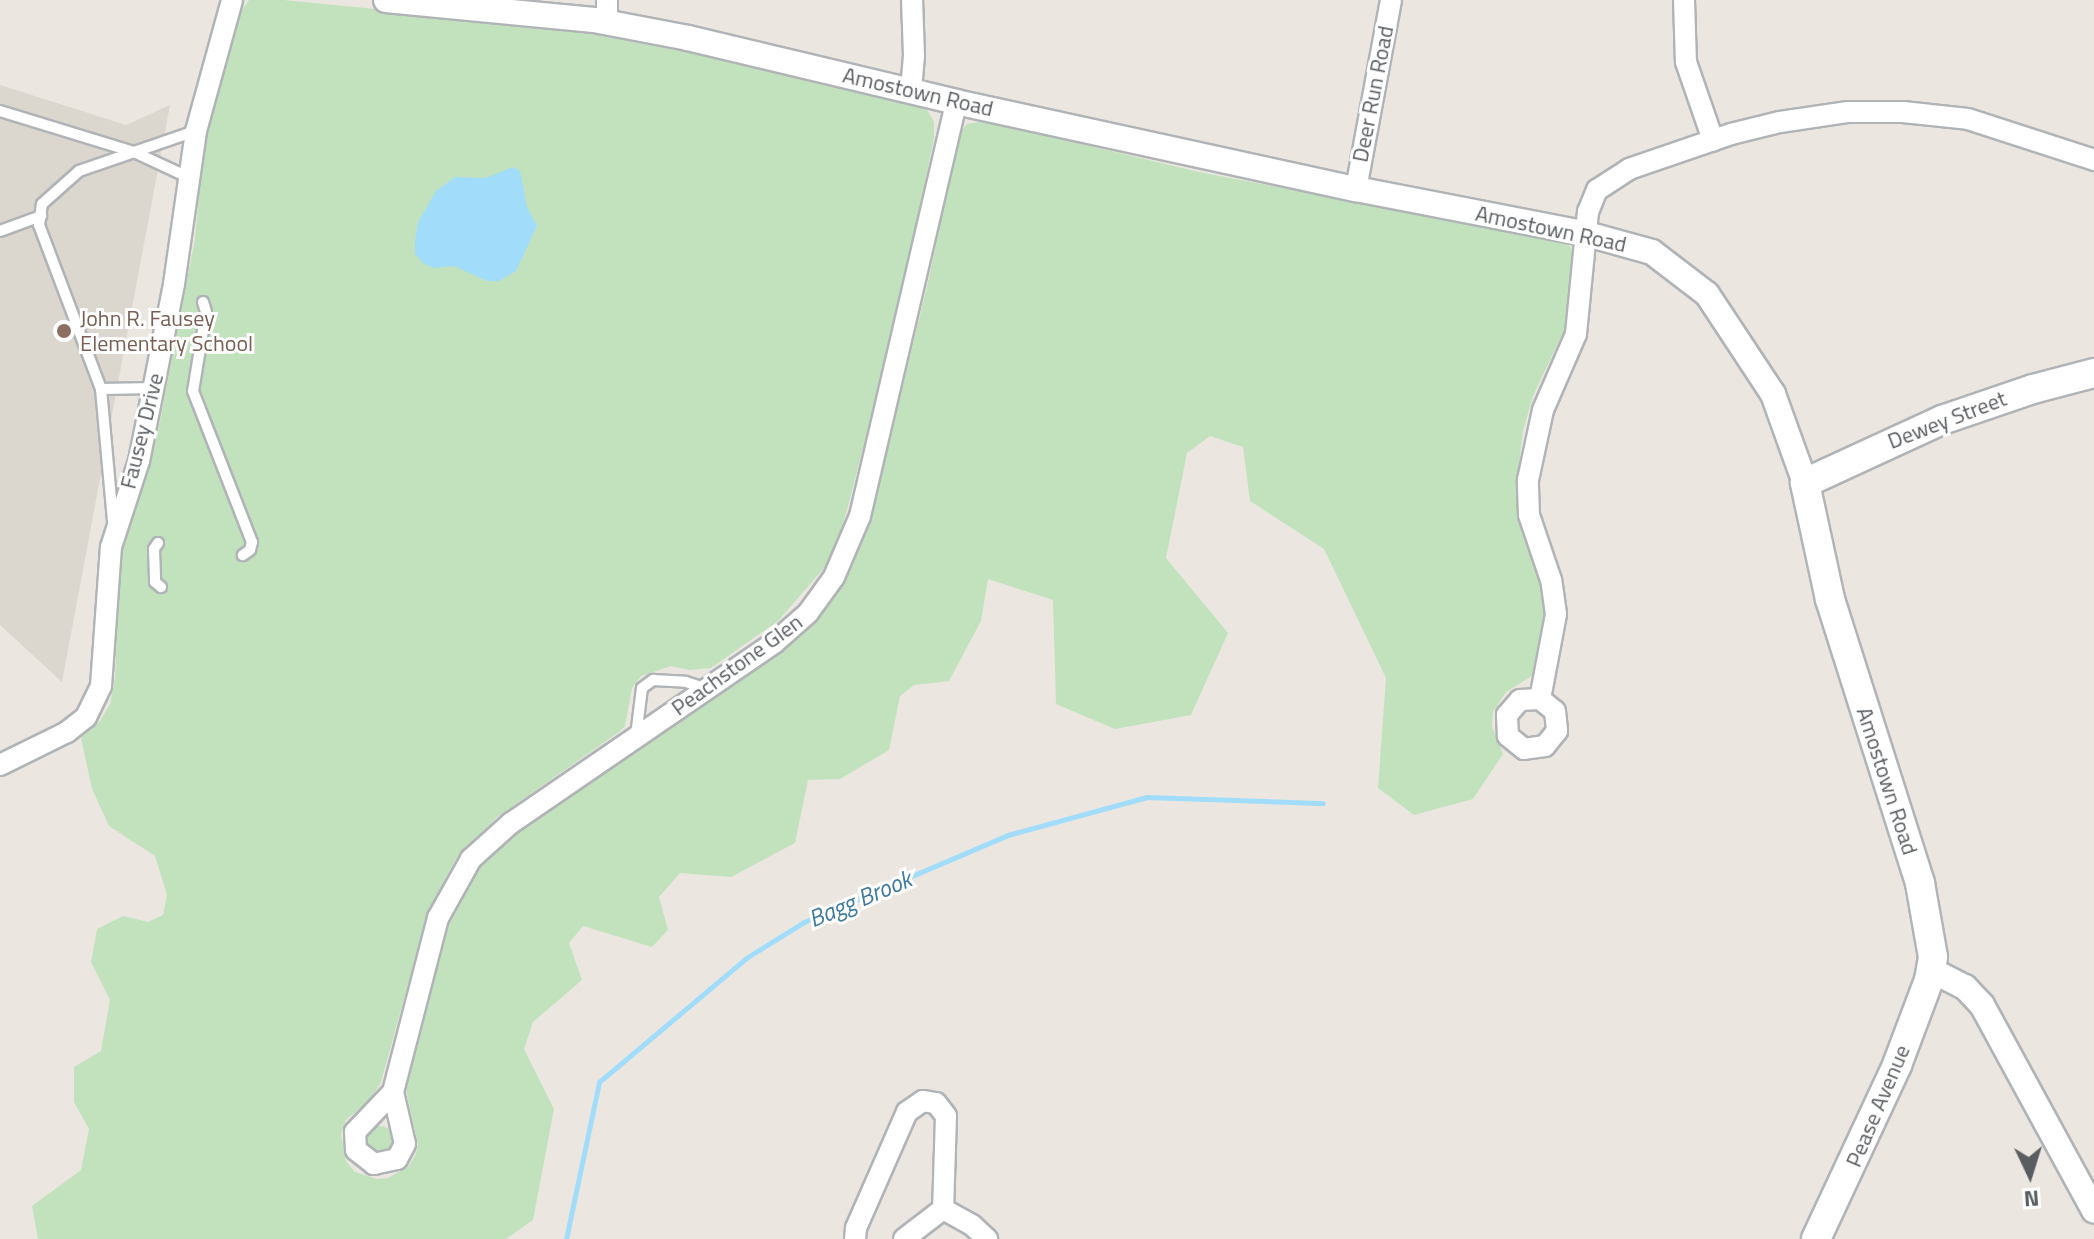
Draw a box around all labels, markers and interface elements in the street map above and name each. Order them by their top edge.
street label: Deer Run Road [1347,24,1399,164]
street label: Amostown Road [840,62,996,122]
street label: Amostown Road [1473,200,1629,258]
place label: John R. Fausey Elementary School [80,305,253,356]
marker: John R. Fausey Elementary School [55,322,73,340]
street label: Fausey Drive [115,370,169,492]
street label: Dewey Street [1884,385,2010,455]
street label: Peachstone Glen [666,609,808,721]
street label: Amostown Road [1851,704,1923,858]
water label: Bagg Brook [804,864,916,934]
street label: Pease Avenue [1840,1041,1916,1171]
north arrow [1990,1135,2070,1215]
text: N [2023,1181,2040,1216]

